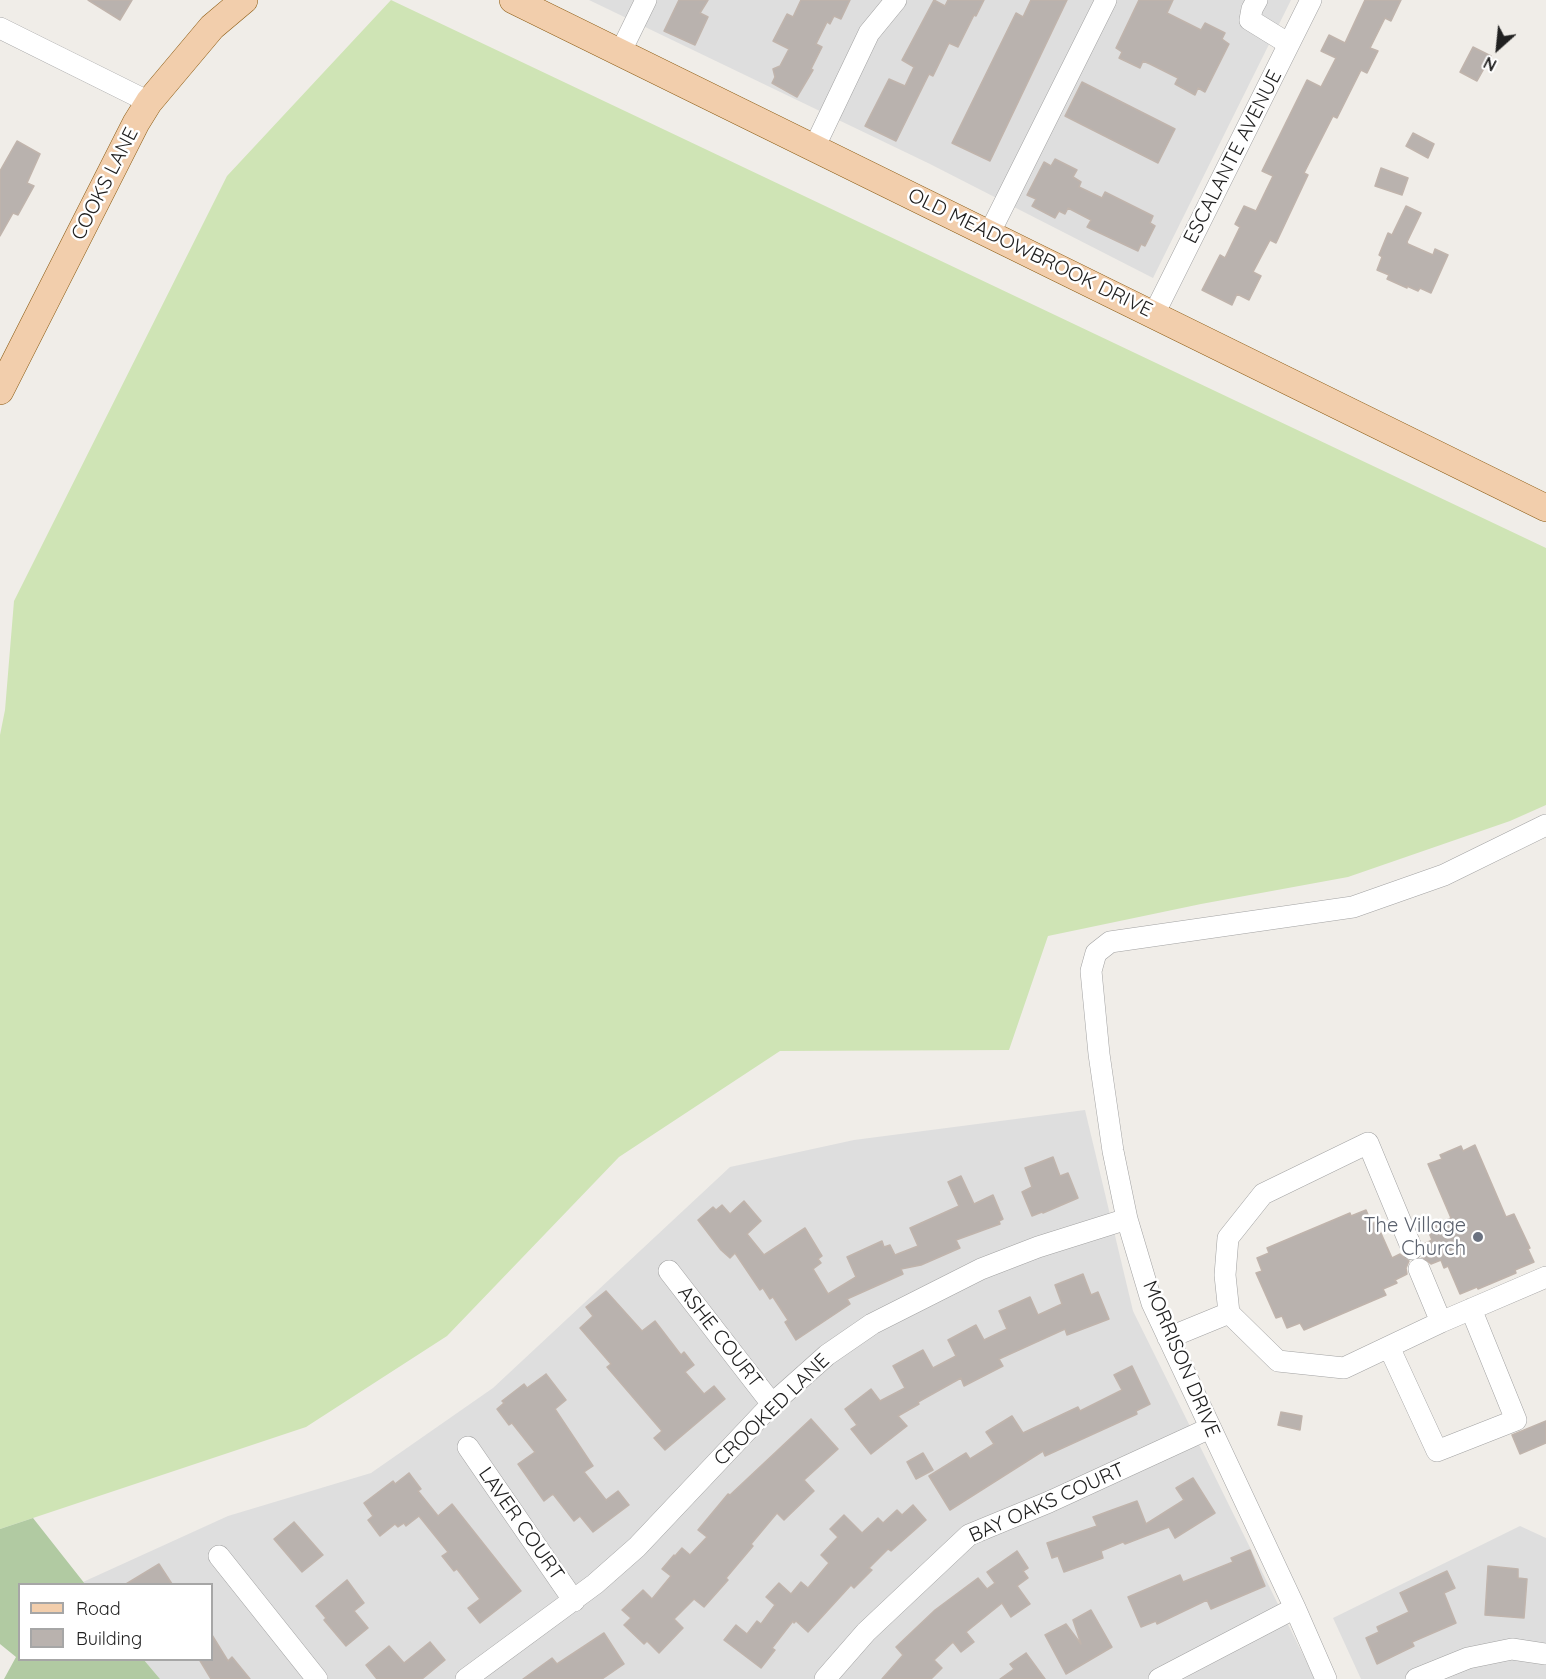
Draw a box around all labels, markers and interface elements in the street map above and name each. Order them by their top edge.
north arrow [1468,18,1528,78]
text: N [1480,52,1500,76]
street label: ESCALANTE AVENUE [1179,66,1287,248]
street label: COOKS LANE [66,124,144,244]
street label: OLD MEADOWBROOK DRIVE [904,183,1156,323]
place label: The Village Church [1364,1214,1466,1261]
marker: The Village Church [1471,1230,1485,1244]
street label: MORRISON DRIVE [1137,1277,1225,1441]
street label: ASHE COURT [673,1281,767,1393]
street label: CROOKED LANE [709,1349,835,1471]
street label: BAY OAKS COURT [966,1458,1128,1548]
street label: LAVER COURT [473,1463,569,1585]
legend [18,1583,213,1661]
text: Road [76,1597,121,1620]
text: Building [76,1627,142,1650]

